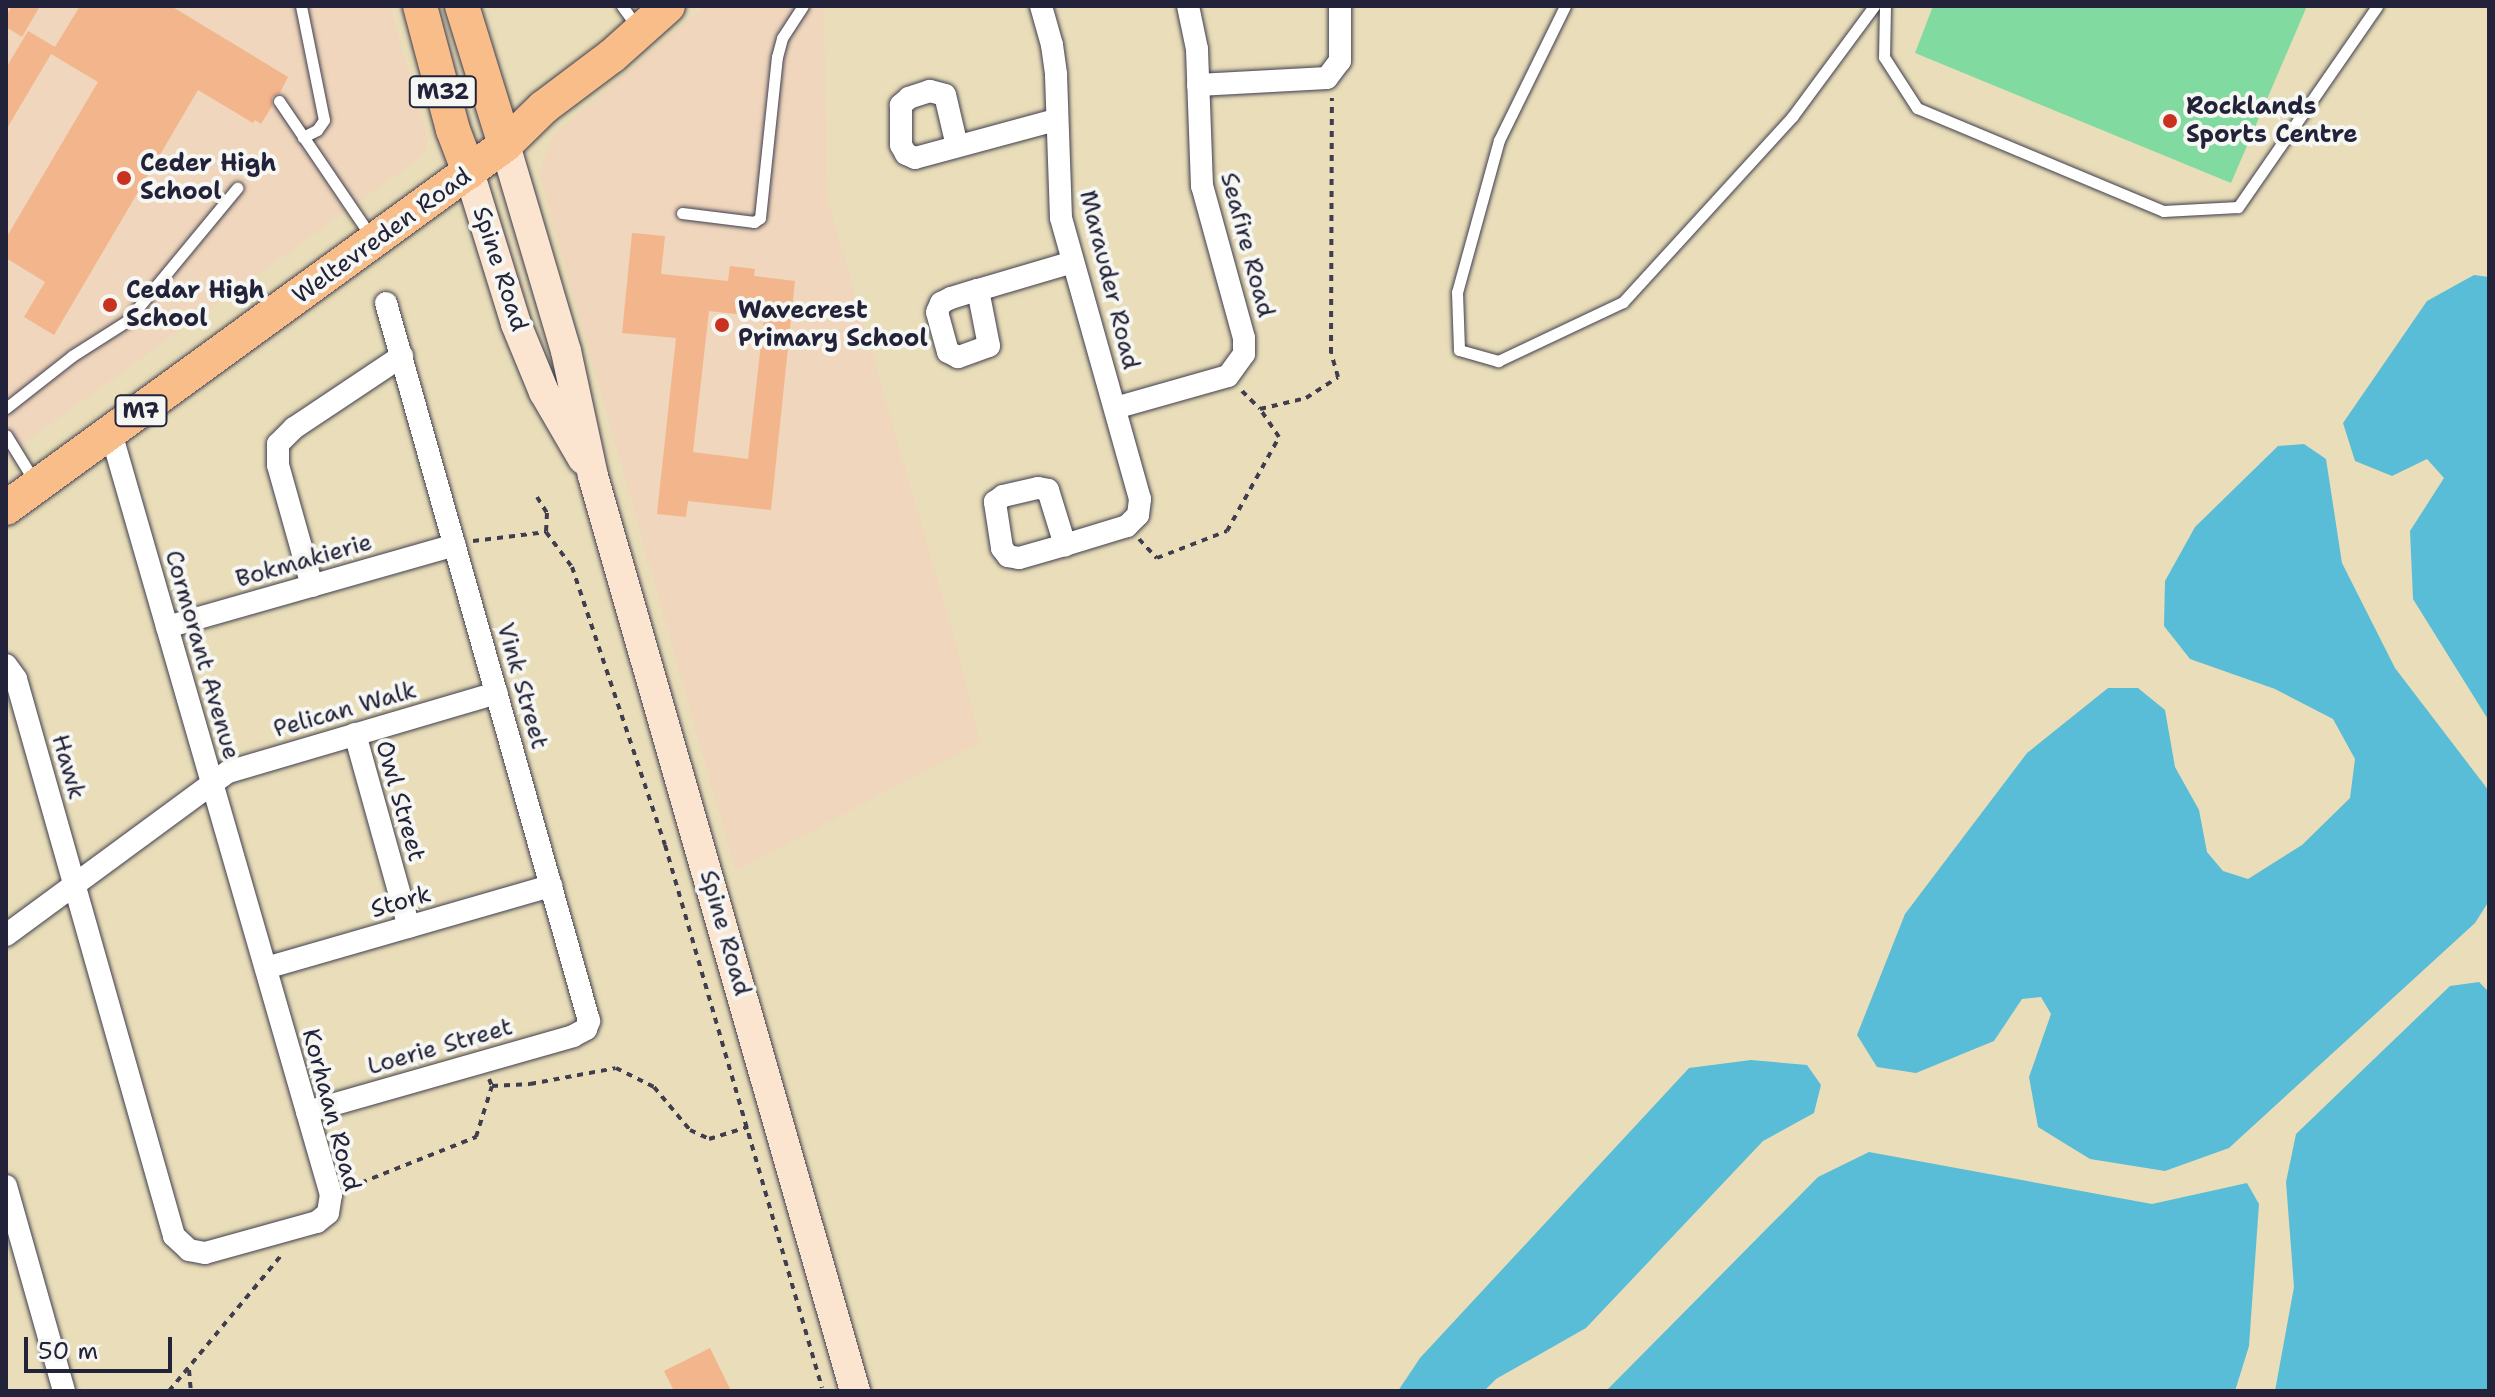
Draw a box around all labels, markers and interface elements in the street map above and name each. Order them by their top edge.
road number: M32 [407,74,479,110]
place label: Rocklands Sports Centre [2186,93,2358,149]
marker: Rocklands Sports Centre [2161,112,2179,130]
place label: Ceder High School [140,150,276,206]
street label: Weltevreden Road [287,162,477,310]
marker: Ceder High School [115,169,133,187]
street label: Seafire Road [1214,169,1280,321]
street label: Marauder Road [1073,187,1145,373]
street label: Spine Road [466,203,534,335]
place label: Cedar High School [126,277,265,333]
marker: Cedar High School [101,296,119,314]
place label: Wavecrest Primary School [738,297,928,353]
marker: Wavecrest Primary School [713,316,731,334]
road number: M7 [113,393,169,429]
street label: Bokmakierie [233,528,375,594]
street label: Cormorant Avenue [158,547,246,763]
street label: Vink Street [490,620,554,752]
street label: Pelican Walk [270,676,420,744]
street label: Hawk [45,731,91,803]
street label: Owl Street [369,737,431,865]
street label: Spine Road [693,867,757,999]
street label: Stork [368,880,434,924]
street label: Loerie Street [364,1013,516,1081]
street label: Korhaan Road [296,1026,366,1194]
scale bar [28,1321,176,1371]
text: 50 m [38,1335,98,1367]

